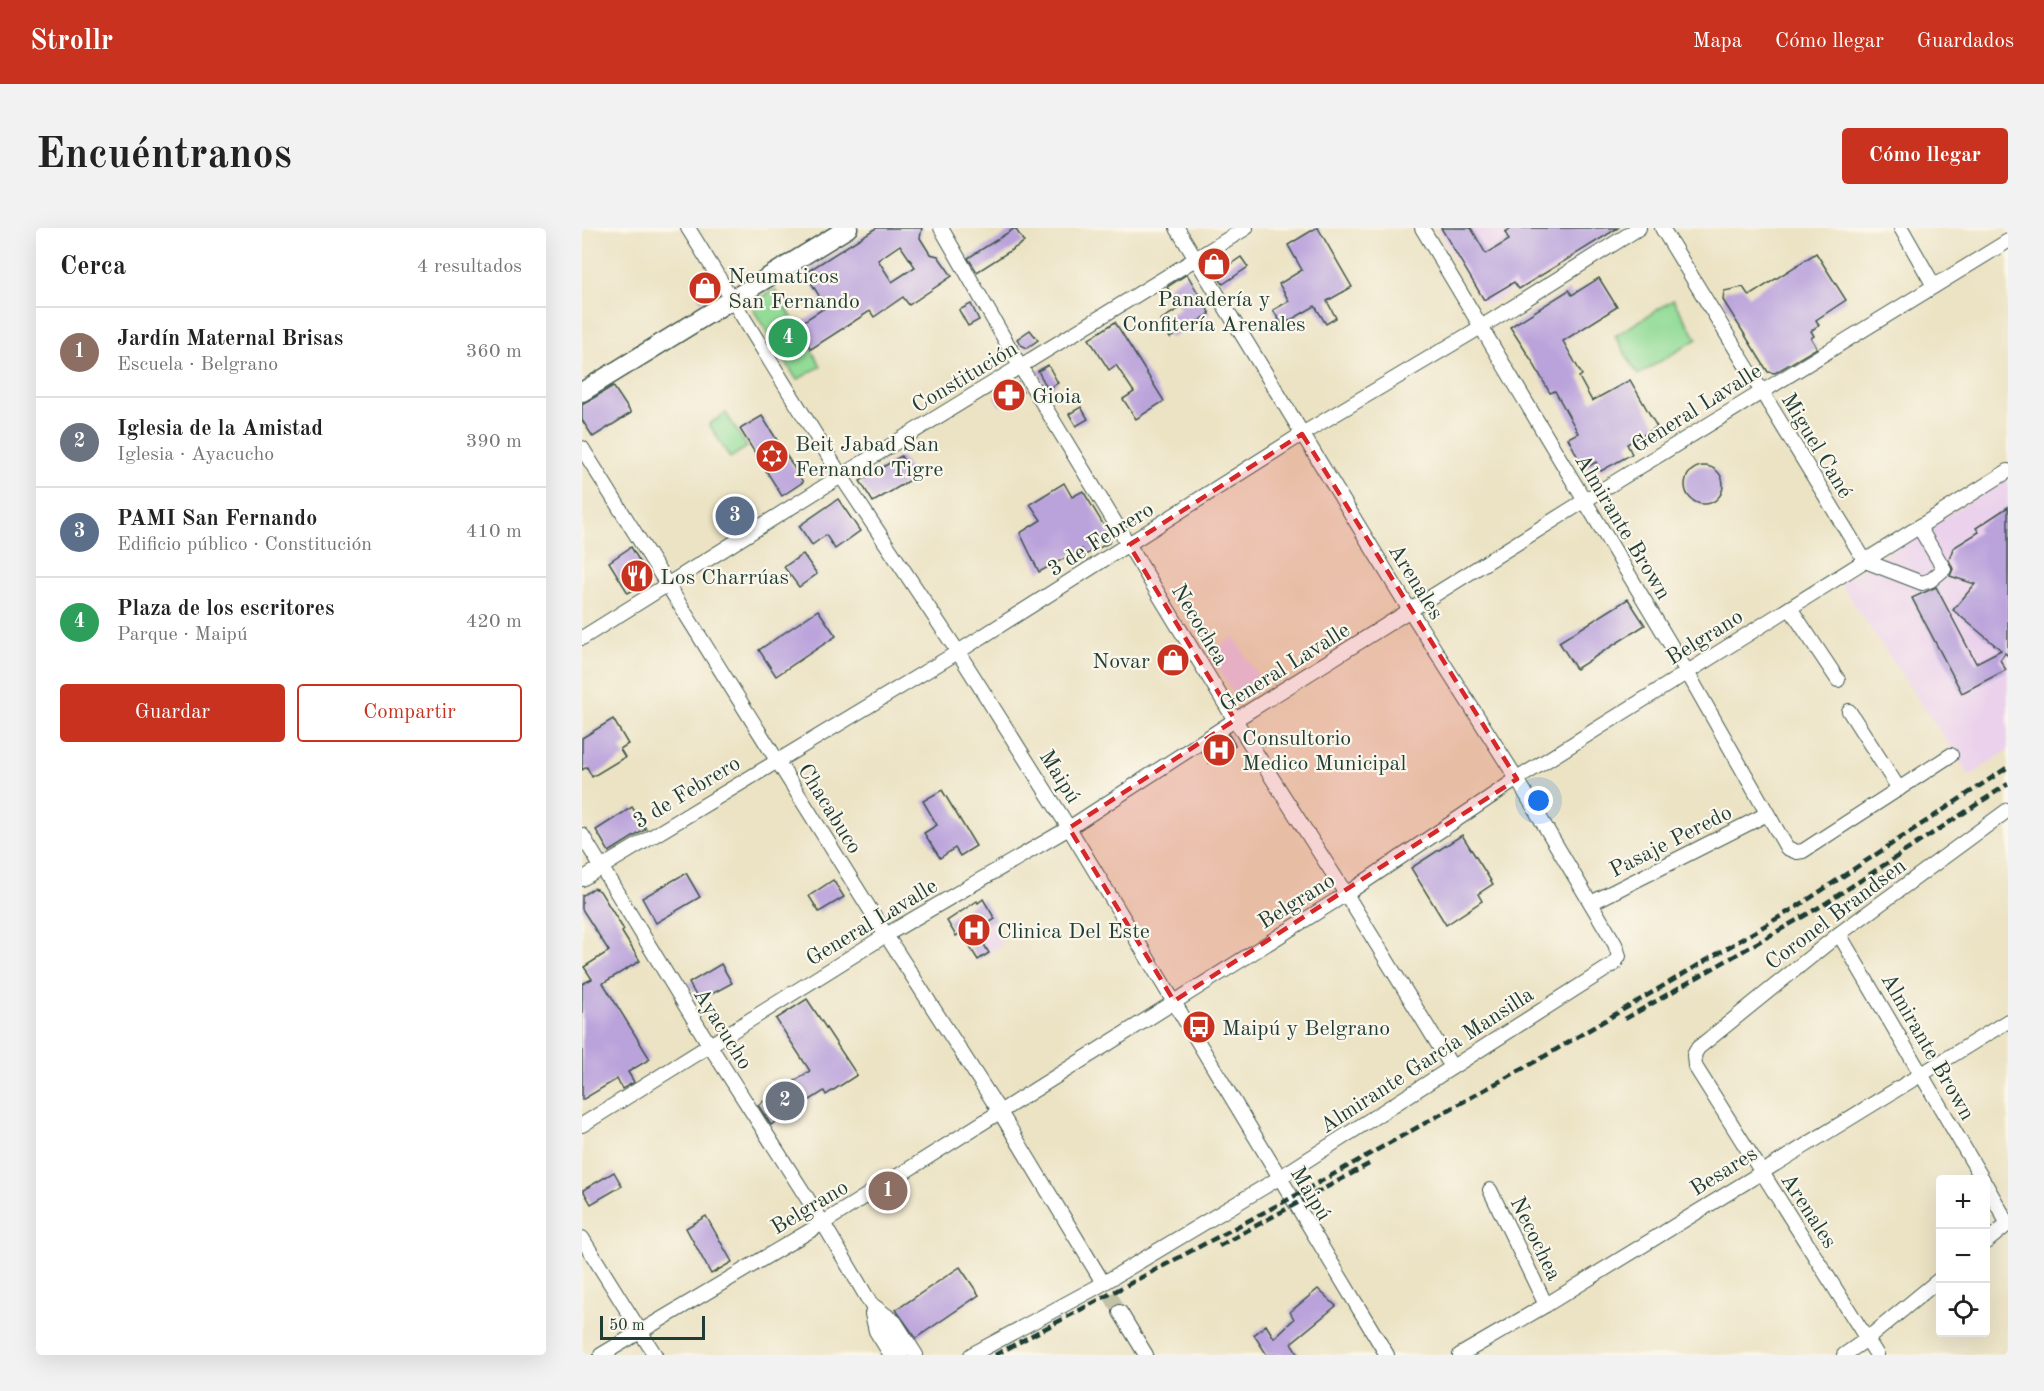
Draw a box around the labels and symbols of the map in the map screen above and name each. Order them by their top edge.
shop icon: Panadería y Confitería Arenales [1196,246,1232,282]
place label: Neumaticos San Fernando [728,266,860,313]
shop icon: Neumaticos San Fernando [687,270,723,306]
place label: Panadería y Confitería Arenales [1122,289,1306,336]
pin: 4 [768,316,808,360]
street label: Constitución [909,338,1022,418]
street label: General Lavalle [1628,360,1766,457]
pharmacy icon: Gioia [991,377,1027,413]
place label: Gioia [1032,386,1082,408]
street label: Miguel Cané [1777,390,1856,502]
place label: Beit Jabad San Fernando Tigre [795,434,943,481]
synagogue icon: Beit Jabad San Fernando Tigre [754,438,790,474]
street label: Almirante Brown [1570,450,1674,604]
pin: 3 [716,494,754,538]
street label: 3 de Febrero [1044,498,1158,581]
street label: Arenales [1384,540,1447,624]
restaurant icon: Los Charrúas [619,558,655,594]
place label: Los Charrúas [660,567,789,589]
street label: Necochea [1167,581,1232,669]
street label: Belgrano [1663,606,1747,670]
street label: General Lavalle [1216,619,1354,716]
shop icon: Novar [1155,642,1191,678]
place label: Novar [1092,651,1150,673]
place label: Consultorio Medico Municipal [1242,728,1406,775]
hospital icon: Consultorio Medico Municipal [1201,732,1237,768]
street label: Maipú [1035,746,1084,808]
street label: 3 de Febrero [630,752,744,833]
street label: Chacabuco [793,760,866,858]
your location [1524,786,1553,815]
street label: Pasaje Peredo [1606,802,1736,882]
street label: Coronel Brandsen [1762,855,1911,974]
street label: Belgrano [1255,870,1339,934]
street label: General Lavalle [803,875,941,970]
hospital icon: Clinica Del Este [956,912,992,948]
place label: Clinica Del Este [997,921,1150,943]
street label: Almirante Brown [1876,970,1978,1124]
street label: Almirante García Mansilla [1316,983,1538,1138]
street label: Ayacucho [689,984,756,1074]
bus stop icon: Maipú y Belgrano [1181,1009,1217,1045]
place label: Maipú y Belgrano [1222,1018,1390,1040]
pin: 2 [766,1078,804,1124]
street label: Besares [1687,1143,1761,1201]
street label: Maipú [1286,1163,1335,1225]
pin: 1 [868,1168,908,1214]
street label: Arenales [1776,1170,1841,1252]
street label: Belgrano [768,1176,852,1239]
street label: Necochea [1506,1194,1565,1284]
scale bar [600,1313,705,1340]

